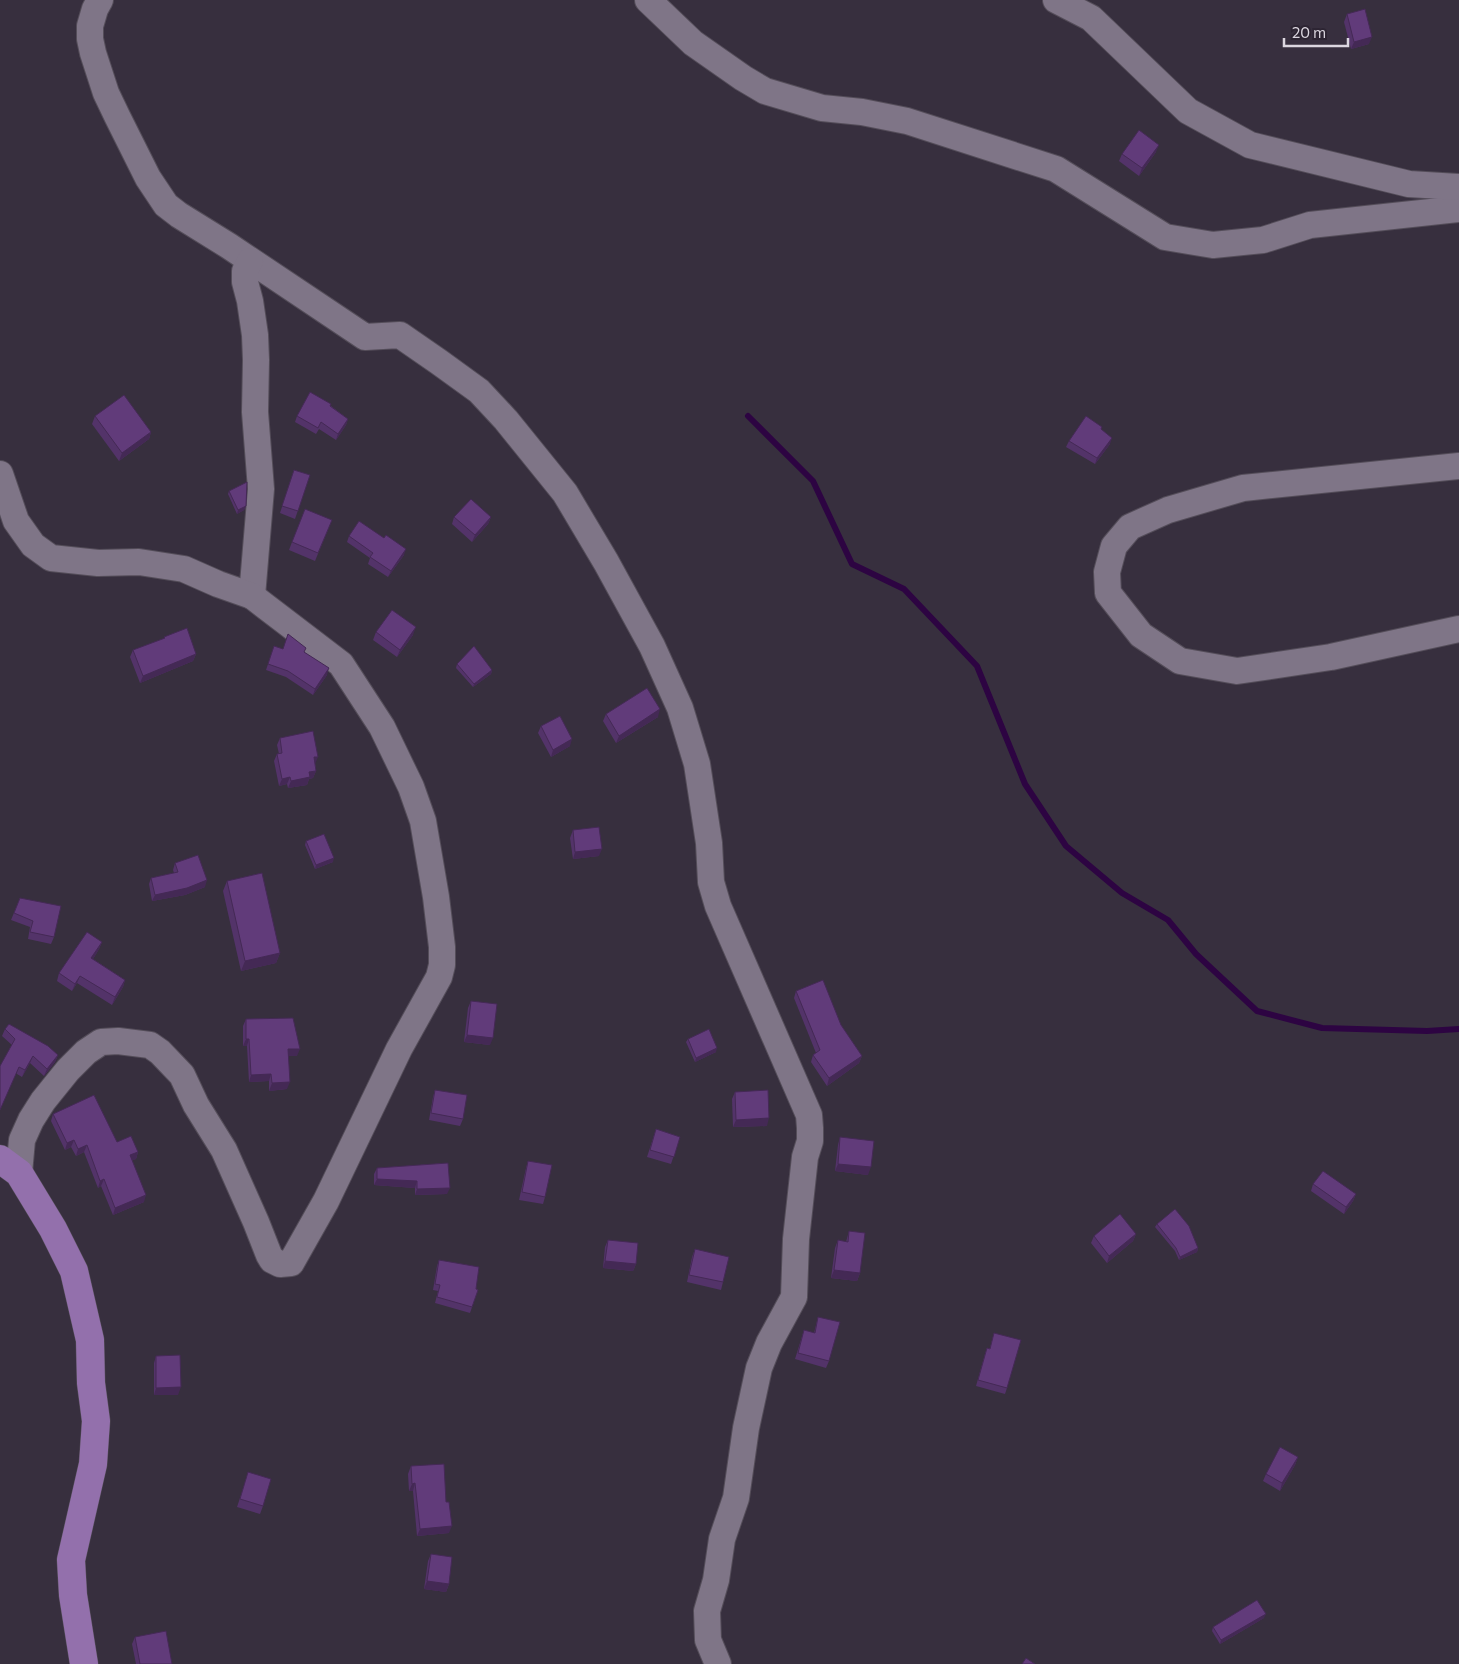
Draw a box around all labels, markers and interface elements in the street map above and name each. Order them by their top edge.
scale bar [1284,15,1348,47]
text: 20 m [1292,23,1326,41]

